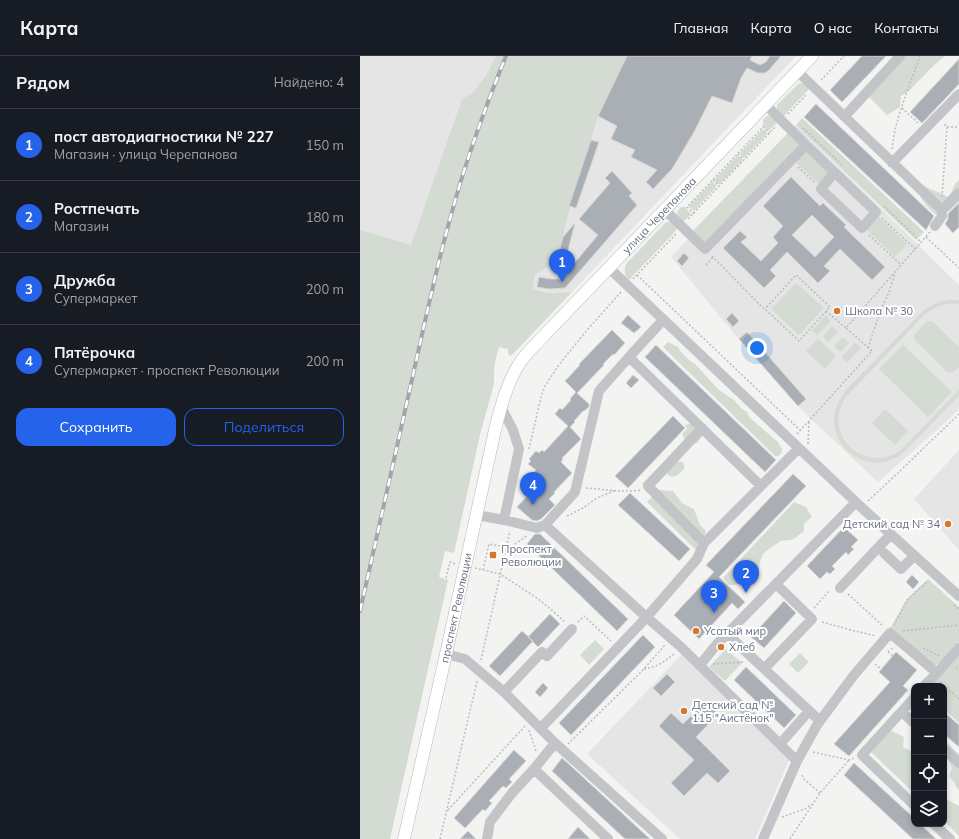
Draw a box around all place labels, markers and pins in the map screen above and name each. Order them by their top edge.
pin: 1 [549,249,575,282]
place label: Школа № 30 [845,304,914,318]
marker: Школа № 30 [832,306,842,316]
pin: 4 [520,472,546,505]
place label: Детский сад № 34 [843,517,940,531]
marker: Детский сад № 34 [943,519,953,529]
place label: Проспект Революции [501,542,561,569]
marker: Проспект Революции [488,550,498,560]
pin: 2 [733,560,759,593]
pin: 3 [701,580,727,613]
place label: Усатый мир [703,624,766,638]
marker: Усатый мир [691,626,701,636]
place label: Хлеб [729,640,755,654]
marker: Хлеб [716,642,726,652]
place label: Детский сад № 115 "Аистёнок" [692,698,773,725]
marker: Детский сад № 115 "Аистёнок" [679,706,689,716]

